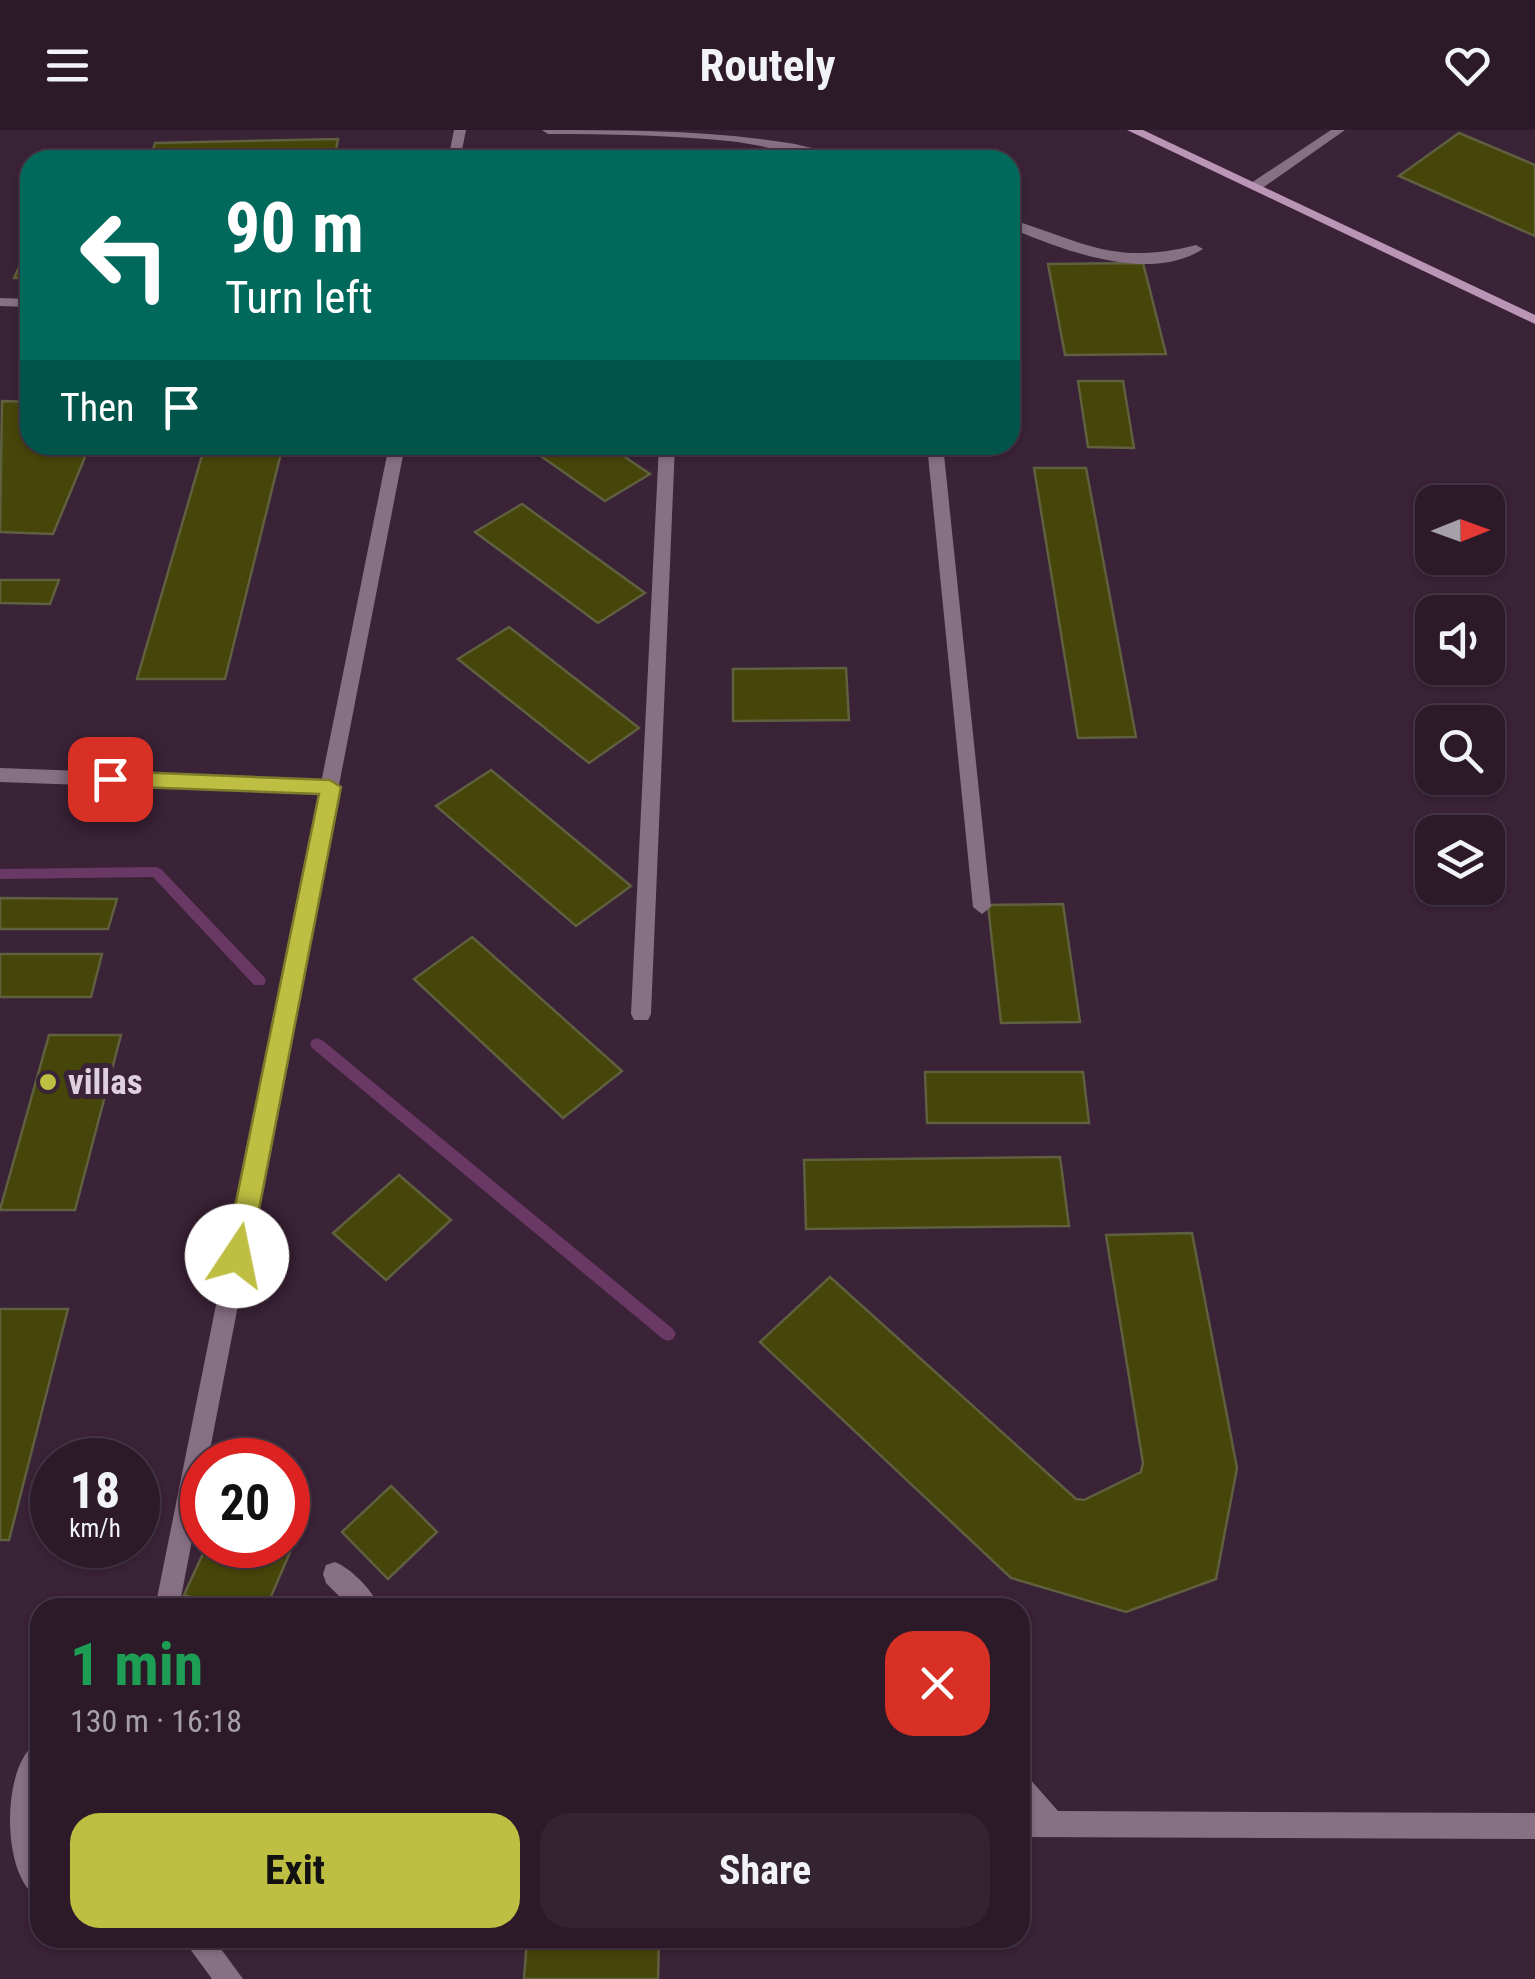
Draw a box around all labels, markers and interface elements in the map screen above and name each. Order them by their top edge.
icon: menu [40,38,95,93]
icon: heart [1440,38,1495,93]
text: Routely [699,39,836,92]
text: 90 m [225,187,364,269]
icon: left [60,190,190,320]
text: Turn left [225,271,373,324]
icon: arrive [154,380,209,435]
text: Then [60,386,134,430]
north arrow [1415,485,1505,575]
map controls [1415,485,1505,905]
button: sound [1415,595,1505,685]
button: search [1415,705,1505,795]
pin [68,737,153,822]
icon: arrive [83,752,138,807]
button: layers [1415,815,1505,905]
place label: villas [68,1062,143,1103]
marker: villas [37,1071,59,1093]
position arrow [185,1204,289,1308]
speed limit sign: 20 [180,1438,310,1568]
text: 18 [70,1462,120,1520]
text: km/h [69,1514,121,1543]
text: 1 min [70,1629,203,1700]
button: close [885,1631,990,1736]
text: 130 m · 16:18 [70,1702,242,1740]
button: Exit [70,1813,520,1928]
button: Share [540,1813,990,1928]

